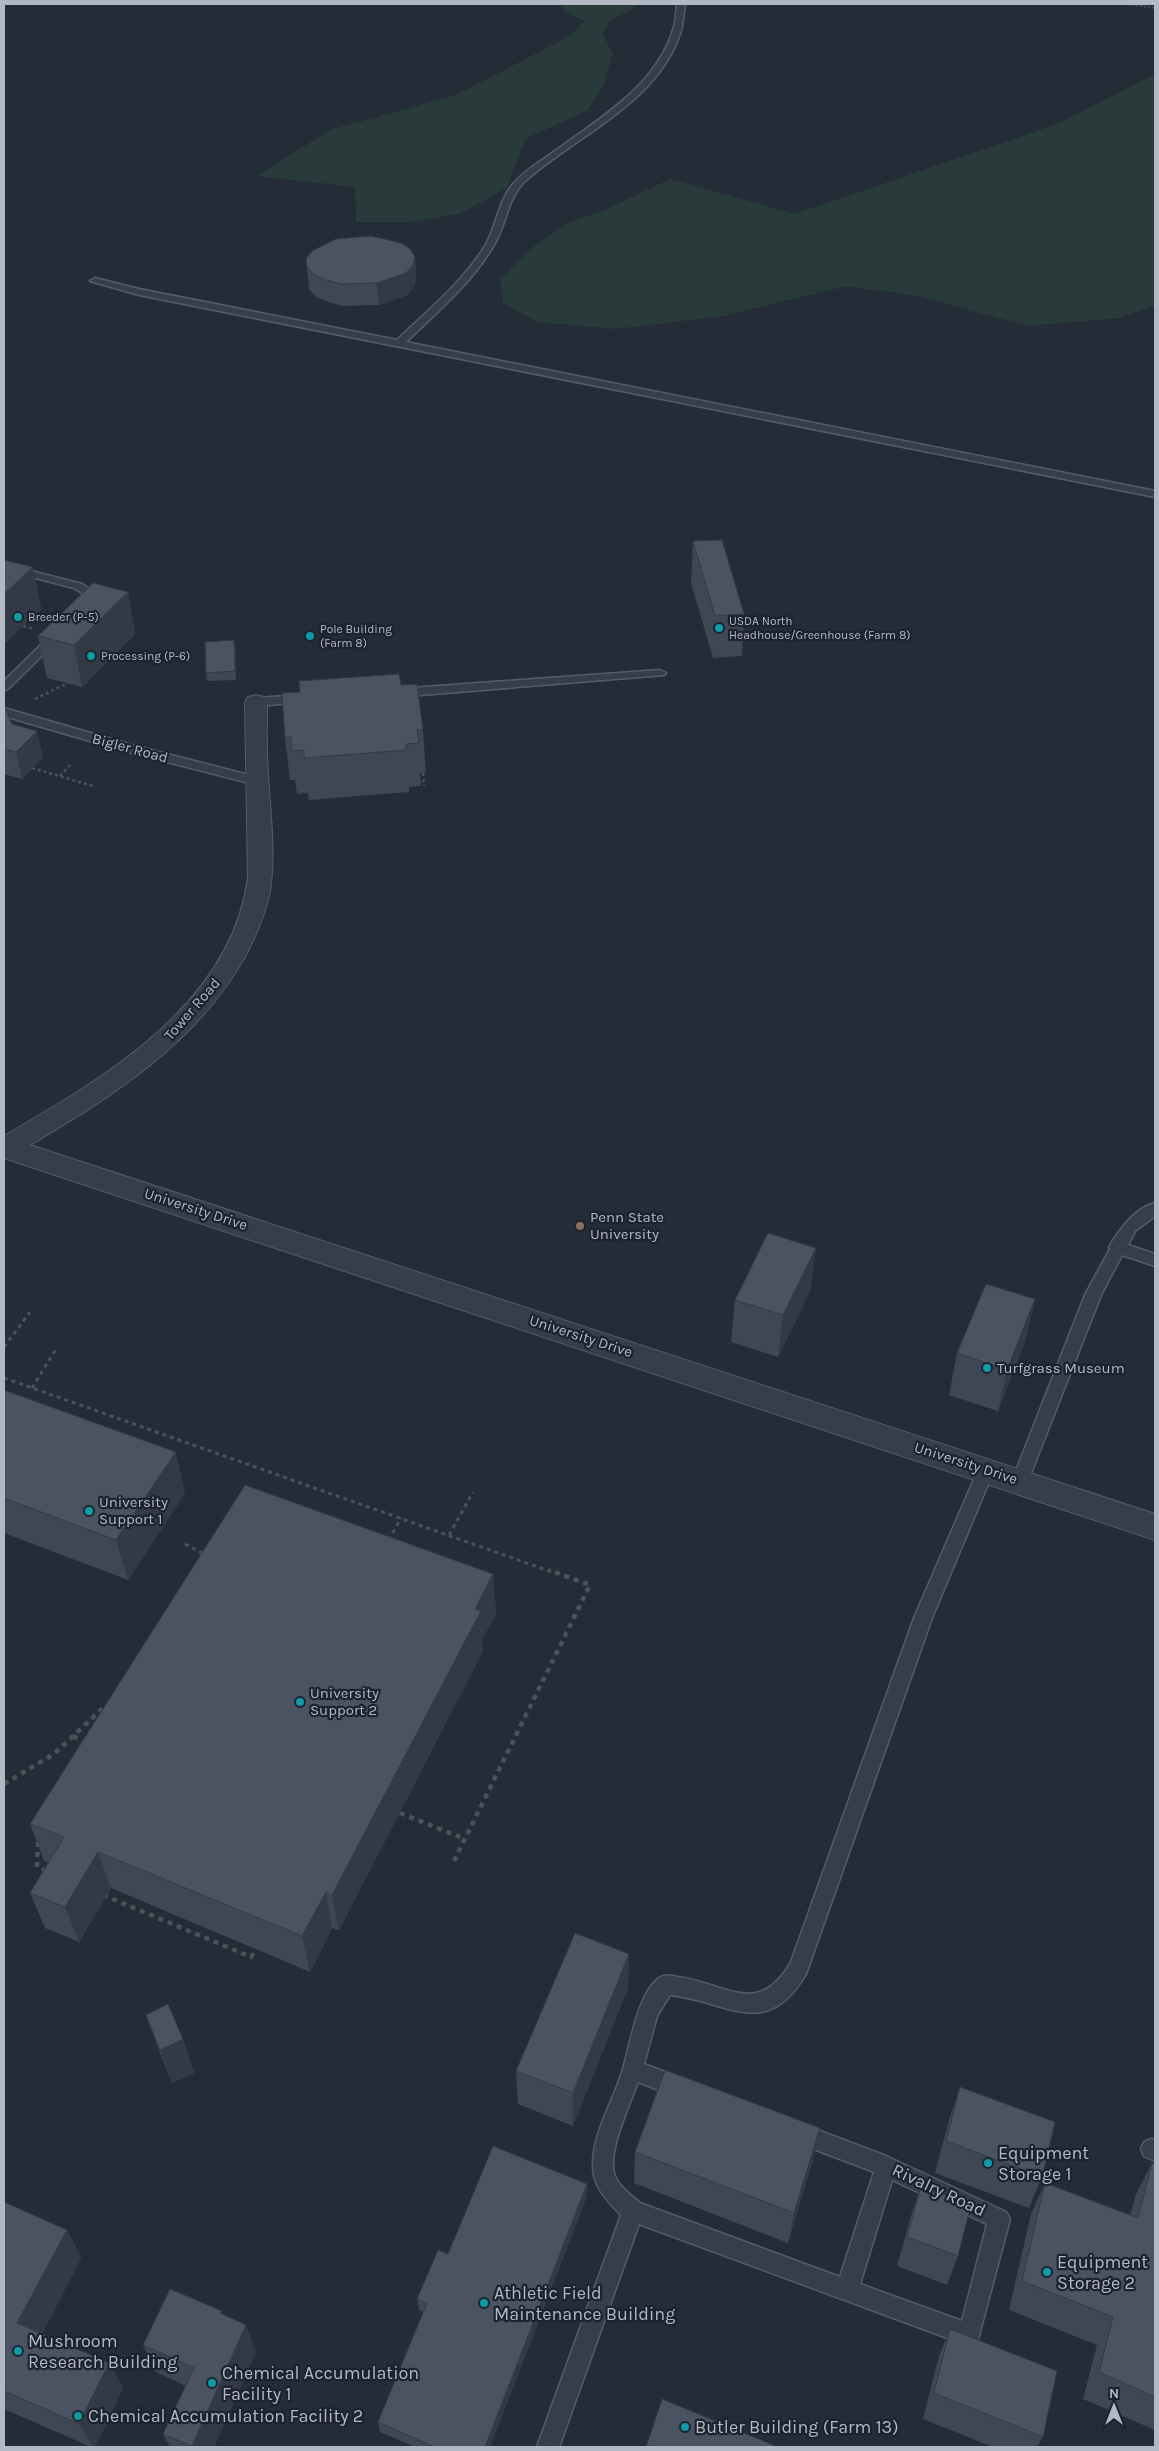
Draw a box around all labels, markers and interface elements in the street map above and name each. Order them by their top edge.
place label: Breeder (P-5) [28,610,99,624]
marker: Breeder (P-5) [12,611,24,623]
place label: USDA North Headhouse/Greenhouse (Farm 8) [729,614,911,642]
place label: Pole Building (Farm 8) [320,622,392,650]
marker: USDA North Headhouse/Greenhouse (Farm 8) [713,622,725,634]
marker: Pole Building (Farm 8) [304,630,316,642]
place label: Processing (P-6) [101,649,190,663]
marker: Processing (P-6) [85,650,97,662]
street label: Bigler Road [90,729,170,767]
street label: Tower Road [160,974,224,1044]
street label: University Drive [142,1184,250,1234]
place label: Penn State University [590,1208,664,1243]
marker: Penn State University [574,1220,586,1232]
street label: University Drive [527,1311,635,1361]
place label: Turfgrass Museum [997,1359,1125,1377]
marker: Turfgrass Museum [981,1362,993,1374]
street label: University Drive [912,1438,1020,1488]
place label: University Support 1 [99,1493,168,1528]
marker: University Support 1 [83,1505,95,1517]
place label: University Support 2 [310,1684,379,1719]
marker: University Support 2 [294,1696,306,1708]
place label: Equipment Storage 1 [998,2142,1089,2185]
marker: Equipment Storage 1 [982,2157,994,2169]
street label: Rivalry Road [889,2159,989,2221]
place label: Equipment Storage 2 [1057,2251,1148,2294]
marker: Equipment Storage 2 [1041,2266,1053,2278]
place label: Athletic Field Maintenance Building [494,2282,675,2325]
marker: Athletic Field Maintenance Building [478,2297,490,2309]
place label: Mushroom Research Building [28,2330,177,2373]
marker: Mushroom Research Building [12,2345,24,2357]
place label: Chemical Accumulation Facility 1 [222,2362,419,2405]
marker: Chemical Accumulation Facility 1 [206,2377,218,2389]
north arrow [1089,2381,1139,2431]
text: N [1109,2385,1119,2402]
place label: Chemical Accumulation Facility 2 [88,2405,363,2427]
marker: Chemical Accumulation Facility 2 [72,2410,84,2422]
place label: Butler Building (Farm 13) [695,2416,899,2438]
marker: Butler Building (Farm 13) [679,2421,691,2433]

